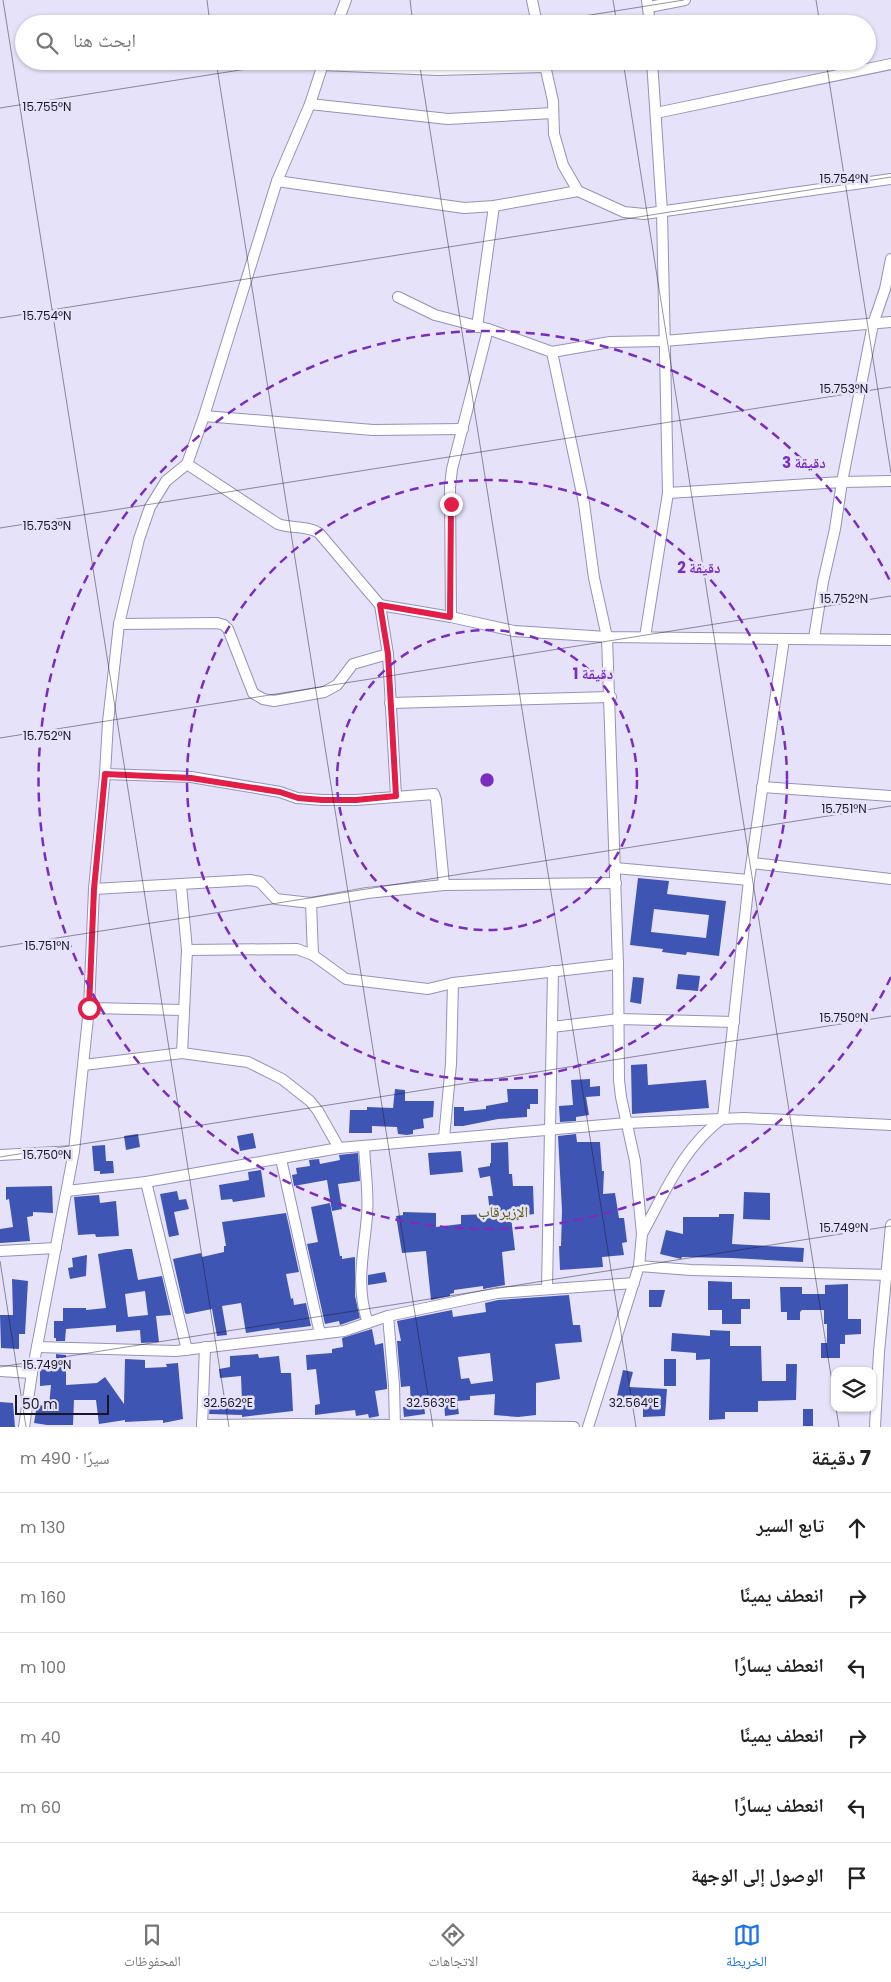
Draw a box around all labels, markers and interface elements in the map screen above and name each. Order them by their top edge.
search box [15,15,876,70]
text: ابحث هنا [73,27,136,54]
icon: search [33,29,61,57]
text: 15.755°N [23,98,71,115]
text: 15.754°N [820,170,868,187]
text: 15.754°N [23,307,71,324]
text: 15.753°N [820,380,868,397]
text: 3 دقيقة [782,452,826,473]
route end [440,493,463,516]
text: 15.753°N [23,517,71,534]
text: 2 دقيقة [677,557,721,578]
text: 15.752°N [820,590,868,607]
text: 1 دقيقة [573,663,613,684]
text: 15.752°N [23,727,71,744]
centre of rings [478,771,496,789]
text: 15.751°N [821,800,867,817]
text: 15.751°N [24,937,70,954]
route start [78,997,101,1020]
text: 15.750°N [820,1009,868,1026]
text: 15.750°N [23,1146,71,1163]
district label: الإزيرقاب [478,1201,528,1222]
text: 15.749°N [820,1219,868,1236]
text: 15.749°N [23,1356,71,1373]
map controls [831,1367,876,1412]
button: layers [831,1367,876,1412]
scale bar [15,1392,109,1415]
text: 50 m [22,1394,58,1414]
text: 32.562°E [203,1394,253,1411]
text: 32.563°E [406,1394,456,1411]
text: 32.564°E [609,1394,659,1411]
text: 7 دقيقة [811,1443,871,1472]
text: سيرًا · 490 m [20,1447,109,1470]
text: تابع السير [757,1512,824,1539]
icon: ahead [843,1514,871,1542]
text: 130 m [20,1516,65,1539]
text: انعطف يمينًا [739,1582,824,1609]
icon: right [843,1584,871,1612]
text: 160 m [20,1586,66,1609]
text: انعطف يسارًا [734,1652,824,1679]
icon: left [843,1654,871,1682]
text: 100 m [20,1656,66,1679]
text: انعطف يمينًا [739,1722,824,1749]
icon: right [843,1724,871,1752]
text: 40 m [20,1726,61,1749]
text: انعطف يسارًا [734,1792,824,1819]
icon: left [843,1794,871,1822]
text: 60 m [20,1796,61,1819]
text: الوصول إلى الوجهة [691,1862,824,1889]
icon: arrive [843,1864,871,1892]
tab: المحفوظات [124,1921,181,1975]
tab: الاتجاهات [429,1921,478,1975]
tab: الخريطة [726,1921,767,1975]

